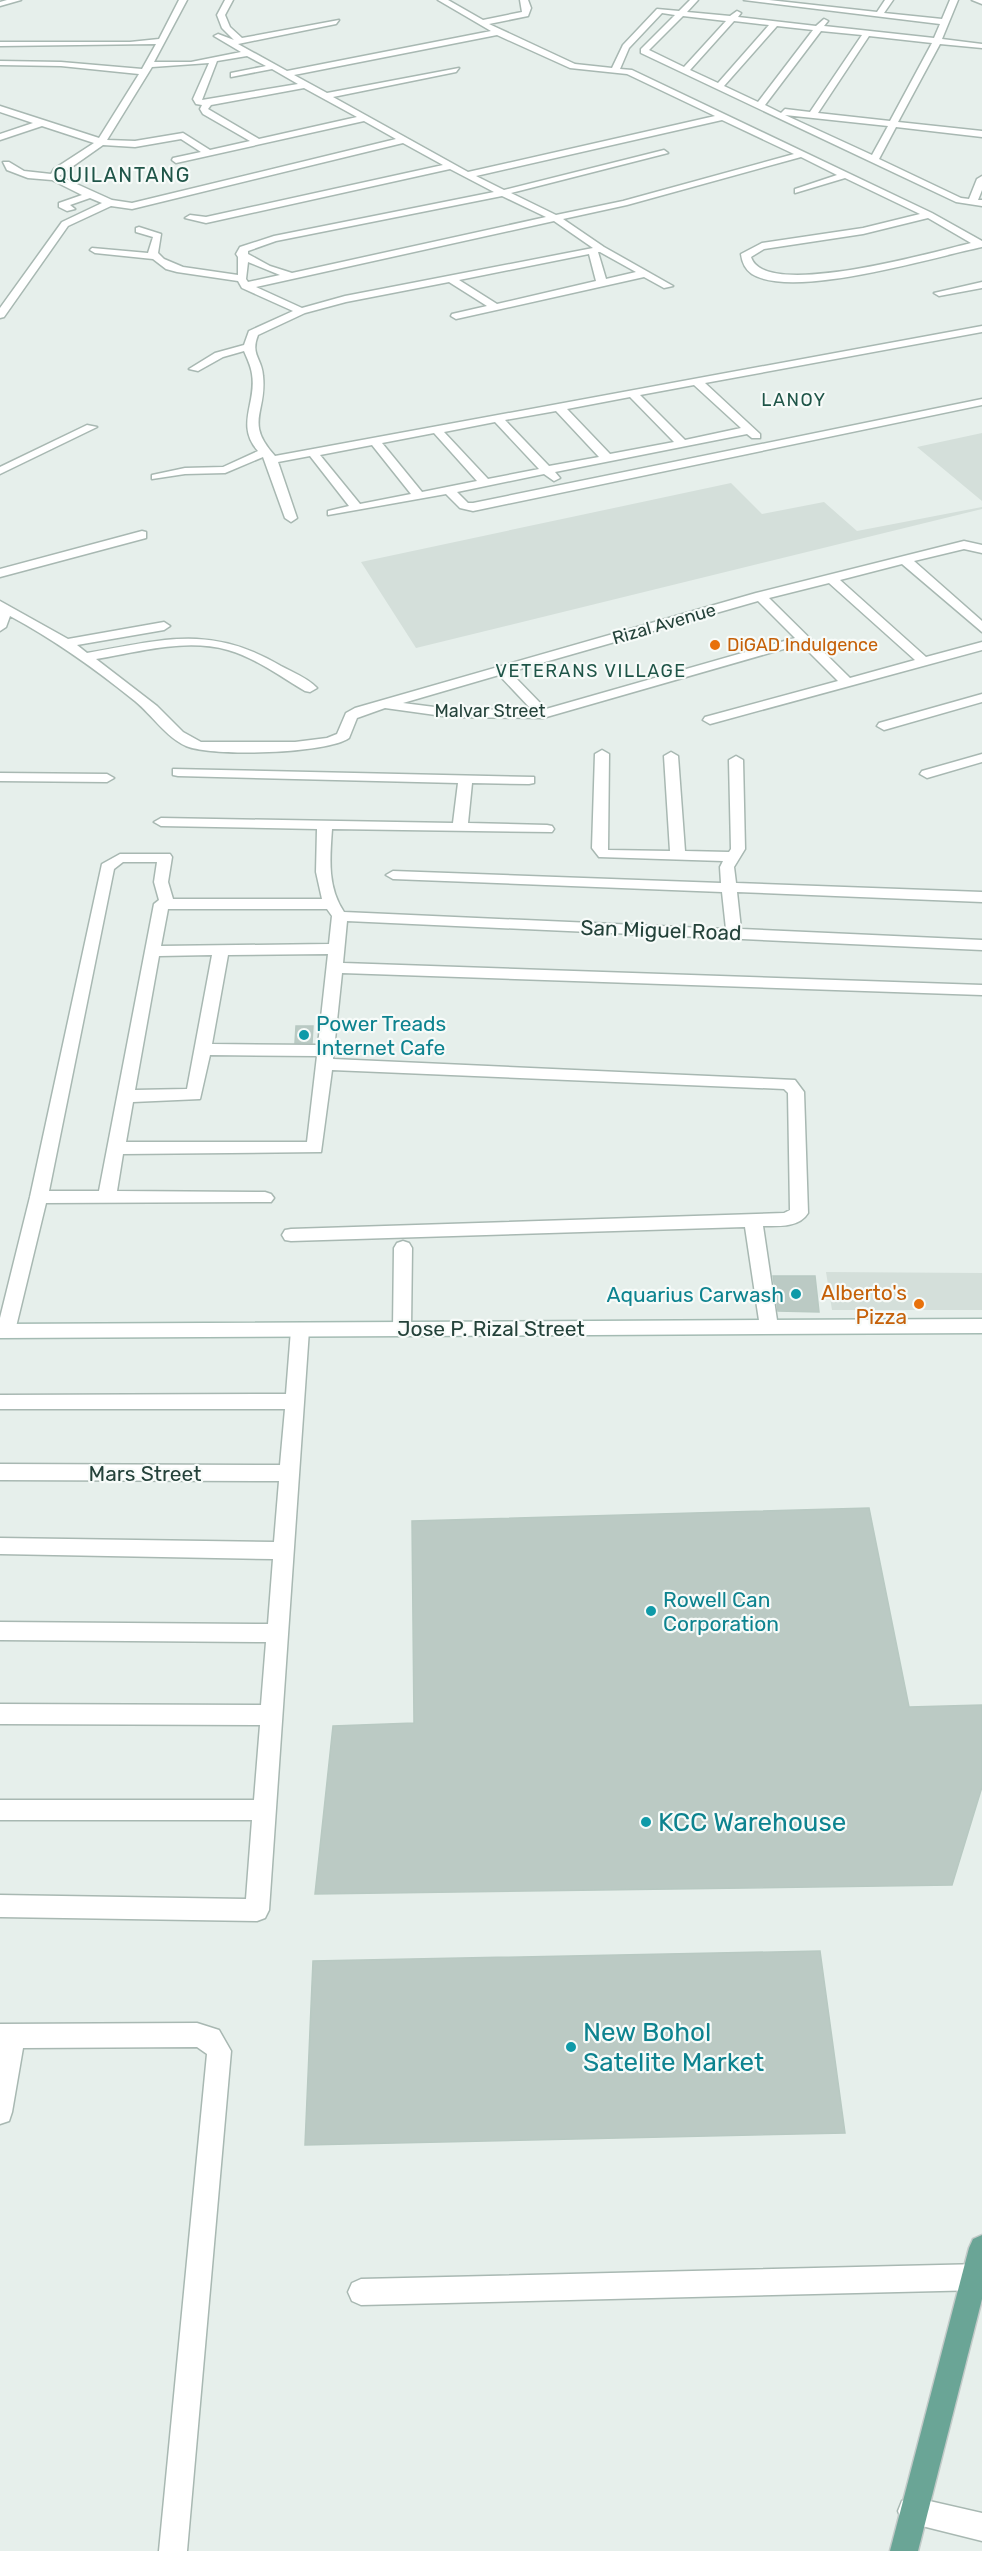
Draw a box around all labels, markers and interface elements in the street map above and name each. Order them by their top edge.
district label: QUILANTANG [53,163,191,187]
district label: LANOY [761,389,827,411]
street label: Rizal Avenue [610,599,718,649]
place label: DiGAD Indulgence [727,634,878,656]
marker: DiGAD Indulgence [708,638,722,652]
district label: VETERANS VILLAGE [495,660,687,682]
street label: Malvar Street [434,700,546,722]
street label: San Miguel Road [580,915,742,945]
place label: Power Treads Internet Cafe [316,1011,446,1060]
marker: Power Treads Internet Cafe [297,1028,311,1042]
place label: Alberto's Pizza [821,1280,907,1329]
place label: Aquarius Carwash [607,1282,784,1307]
marker: Aquarius Carwash [789,1287,803,1301]
marker: Alberto's Pizza [912,1297,926,1311]
street label: Jose P. Rizal Street [397,1316,585,1341]
street label: Mars Street [89,1461,201,1486]
place label: Rowell Can Corporation [663,1587,779,1636]
marker: Rowell Can Corporation [644,1604,658,1618]
place label: KCC Warehouse [658,1807,846,1838]
marker: KCC Warehouse [639,1815,653,1829]
place label: New Bohol Satelite Market [583,2017,764,2078]
marker: New Bohol Satelite Market [564,2040,578,2054]

